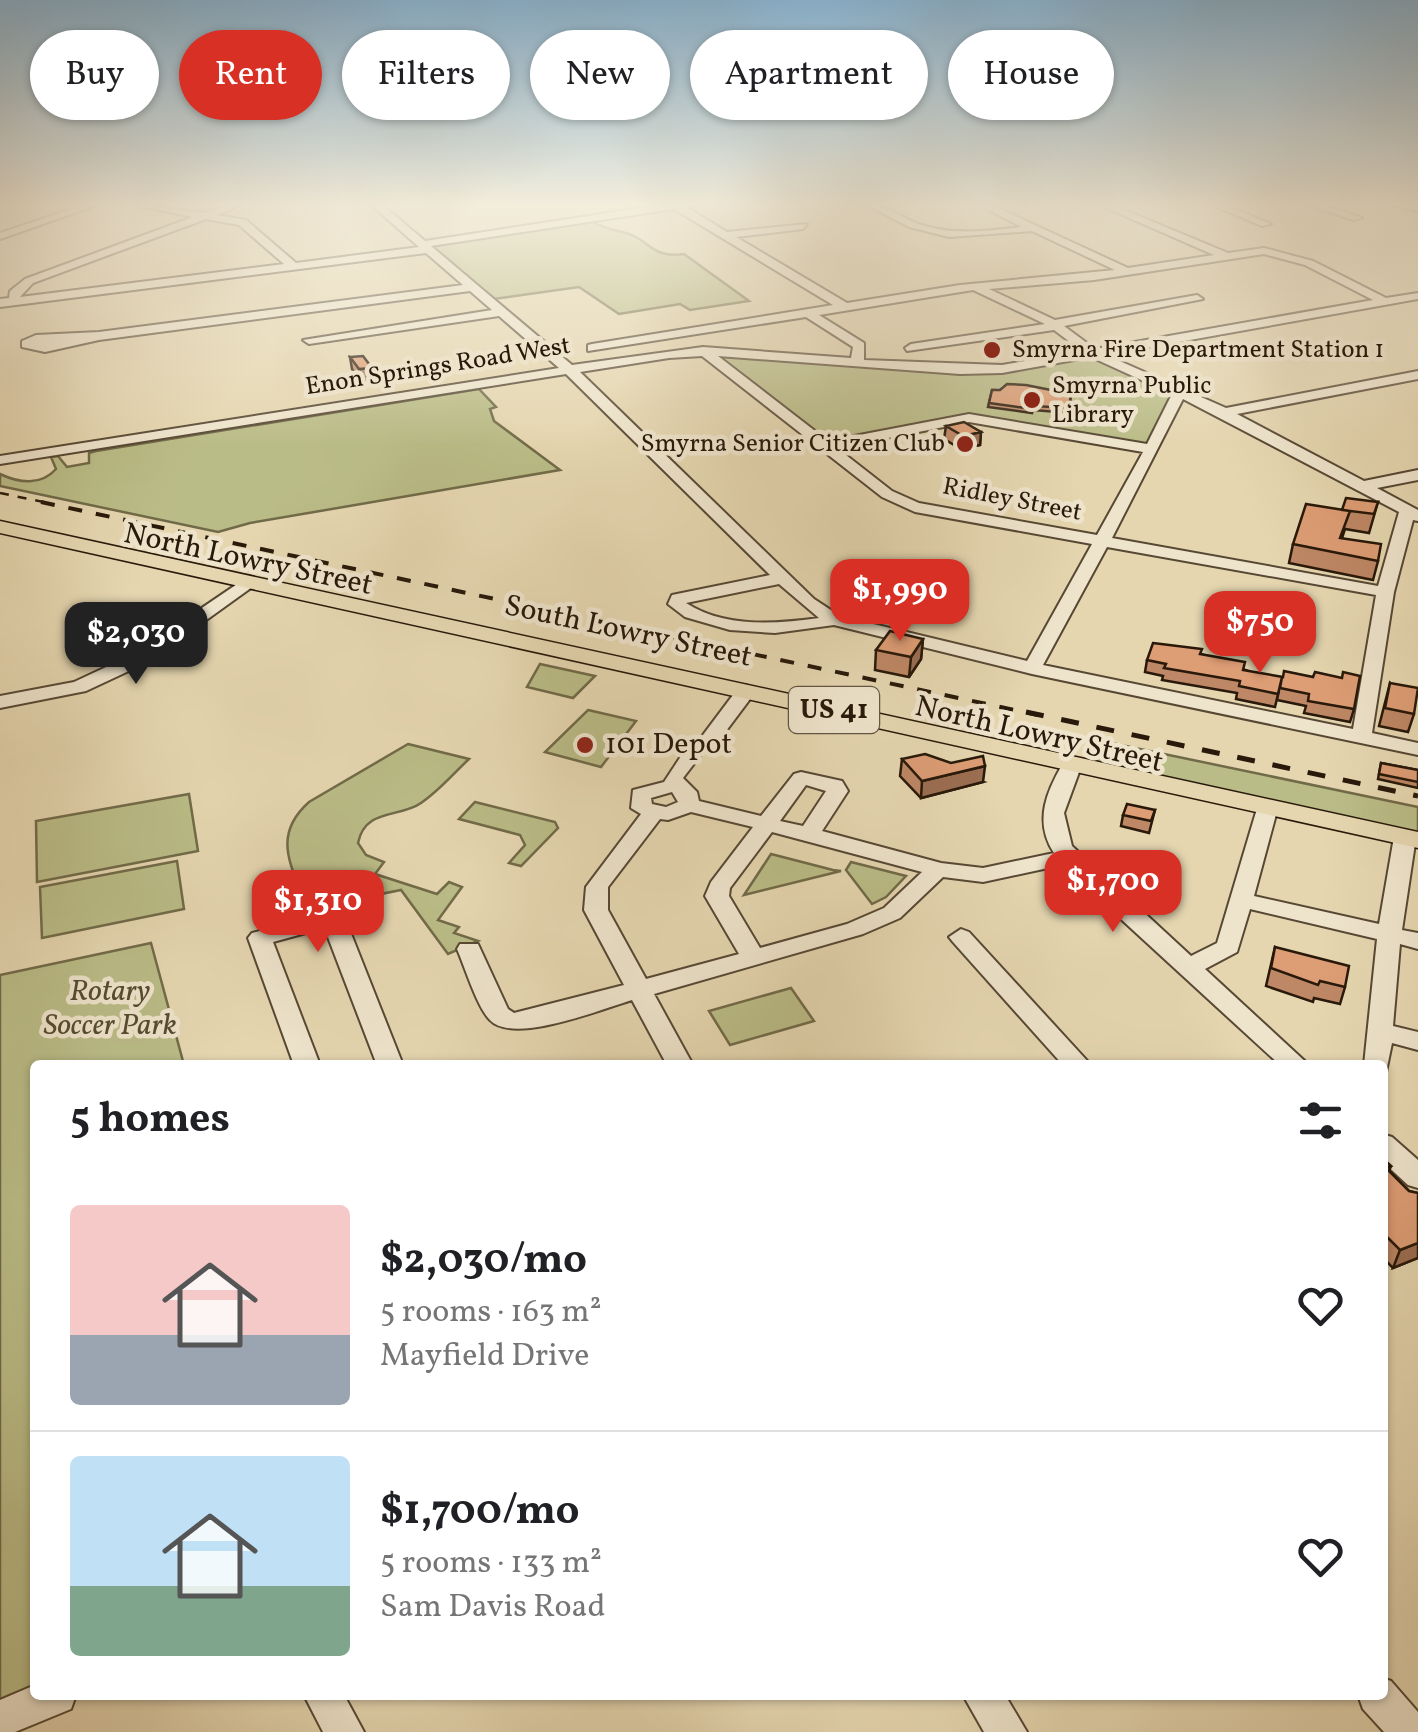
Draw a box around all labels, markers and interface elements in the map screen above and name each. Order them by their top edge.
chip: Buy [30,30,159,120]
chip: Rent [179,30,322,120]
chip: Filters [342,30,510,120]
chip: New [530,30,670,120]
chip: Apartment [690,30,928,120]
chip: House [948,30,1114,120]
street label: Enon Springs Road West [303,329,573,405]
place label: Smyrna Fire Department Station 1 [1012,333,1384,368]
marker: Smyrna Fire Department Station 1 [981,339,1003,361]
place label: Smyrna Public Library [1052,369,1212,433]
marker: Smyrna Public Library [1021,389,1043,411]
place label: Smyrna Senior Citizen Club [641,427,945,462]
marker: Smyrna Senior Citizen Club [954,433,976,455]
street label: Ridley Street [939,469,1085,531]
street label: North Lowry Street [120,513,376,607]
pin: $1,990 [819,559,981,644]
text: $1,990 [852,569,948,613]
street label: South Lowry Street [500,585,756,679]
pin: $750 [1201,591,1319,676]
text: $750 [1226,601,1294,645]
pin: $2,030 [55,602,217,687]
text: $2,030 [87,612,185,656]
street label: North Lowry Street [911,686,1167,784]
road number: US 41 [789,687,879,733]
place label: 101 Depot [605,724,732,766]
marker: 101 Depot [574,734,596,756]
pin: $1,700 [1032,850,1194,935]
text: $1,700 [1067,860,1159,904]
pin: $1,310 [237,870,399,955]
text: $1,310 [274,880,362,924]
park label: Rotary Soccer Park [43,971,177,1047]
text: 5 homes [70,1091,230,1150]
icon: filters [1293,1093,1348,1148]
text: $2,030/mo [380,1232,587,1291]
icon: home [150,1245,270,1365]
icon: heart [1293,1278,1348,1333]
text: 5 rooms · 163 m² [380,1291,602,1335]
text: Mayfield Drive [380,1335,589,1379]
text: $1,700/mo [380,1483,580,1542]
icon: home [150,1496,270,1616]
icon: heart [1293,1529,1348,1584]
text: 5 rooms · 133 m² [380,1542,602,1586]
text: Sam Davis Road [380,1586,606,1630]

